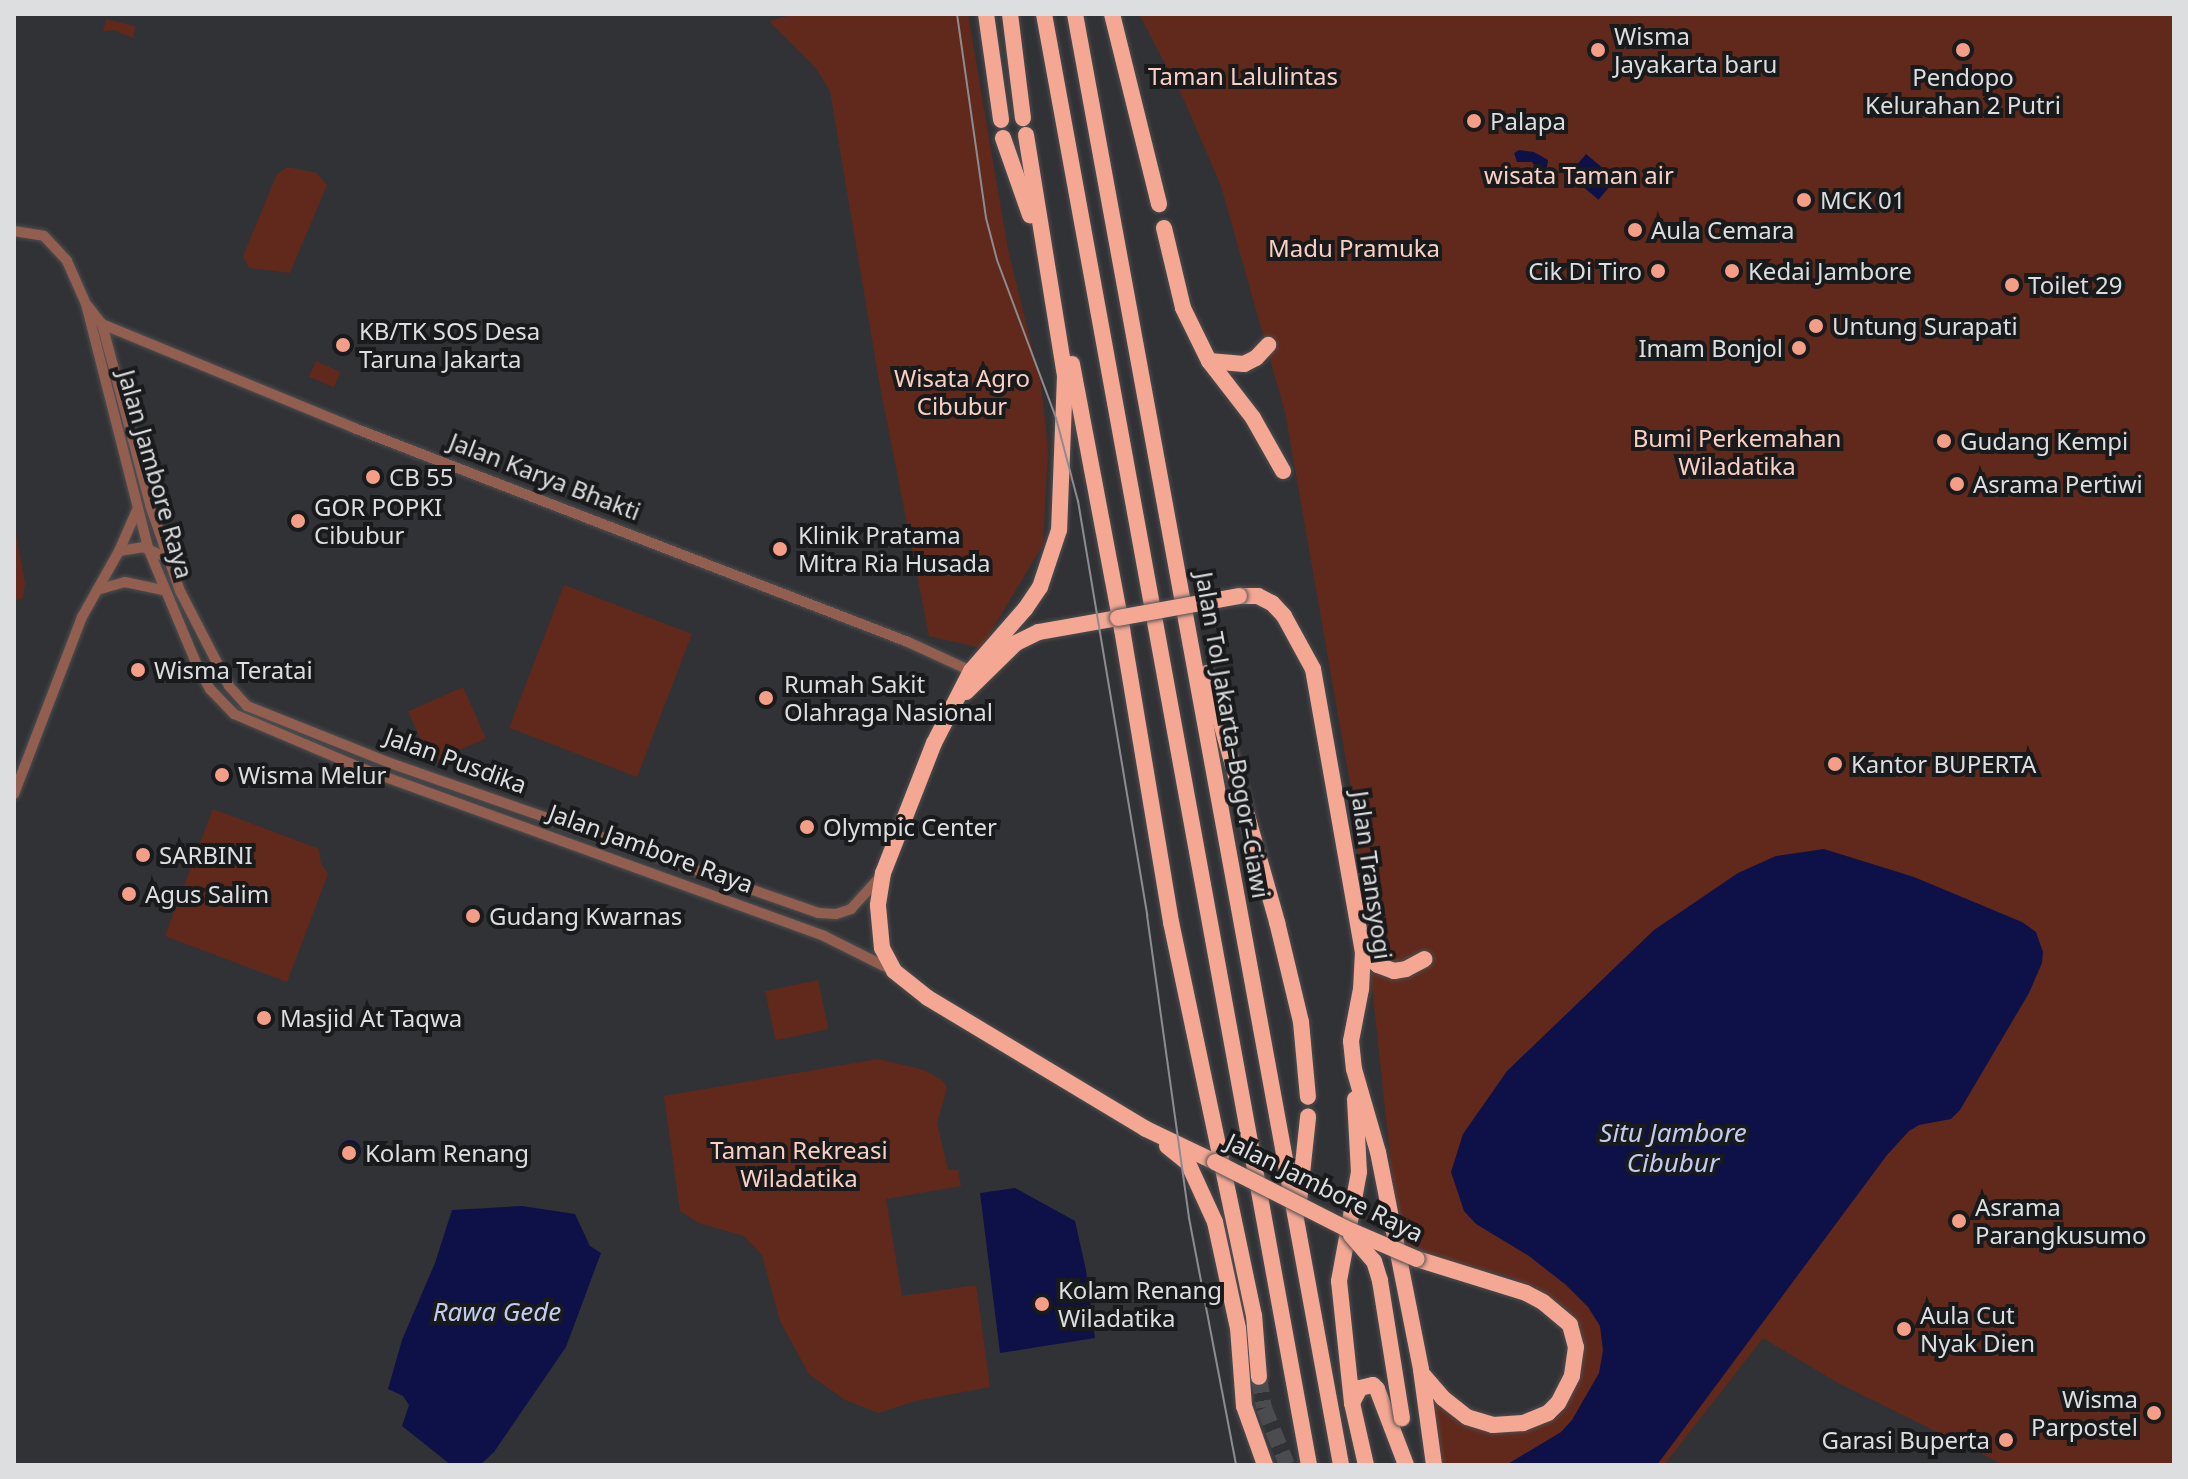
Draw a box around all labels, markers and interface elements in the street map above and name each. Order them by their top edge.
place label: Wisma Jayakarta baru [1614,22,1777,78]
marker: Wisma Jayakarta baru [1589,41,1607,59]
marker: Pendopo Kelurahan 2 Putri [1954,41,1972,59]
park label: Taman Lalulintas [1148,62,1338,90]
place label: Pendopo Kelurahan 2 Putri [1865,63,2061,119]
place label: Palapa [1490,107,1566,135]
marker: Palapa [1465,112,1483,130]
park label: wisata Taman air [1484,161,1674,189]
place label: MCK 01 [1820,186,1905,214]
marker: MCK 01 [1795,191,1813,209]
place label: Aula Cemara [1651,216,1795,244]
marker: Aula Cemara [1626,221,1644,239]
park label: Madu Pramuka [1268,234,1440,262]
place label: Cik Di Tiro [1528,257,1642,285]
place label: Kedai Jambore [1748,257,1912,285]
marker: Cik Di Tiro [1649,262,1667,280]
marker: Kedai Jambore [1723,262,1741,280]
place label: Toilet 29 [2028,271,2122,299]
marker: Toilet 29 [2003,276,2021,294]
place label: Untung Surapati [1832,312,2018,340]
place label: KB/TK SOS Desa Taruna Jakarta [359,317,540,373]
marker: Untung Surapati [1807,317,1825,335]
place label: Imam Bonjol [1638,334,1783,362]
marker: KB/TK SOS Desa Taruna Jakarta [334,336,352,354]
marker: Imam Bonjol [1790,339,1808,357]
park label: Wisata Agro Cibubur [894,364,1030,420]
street label: Jalan Jambore Raya [112,366,200,582]
park label: Bumi Perkemahan Wiladatika [1633,424,1841,480]
street label: Jalan Karya Bhakti [445,426,645,526]
place label: Gudang Kempi [1960,427,2128,455]
marker: Gudang Kempi [1935,432,1953,450]
place label: CB 55 [389,463,453,491]
marker: CB 55 [364,468,382,486]
place label: Asrama Pertiwi [1973,470,2143,498]
marker: Asrama Pertiwi [1948,475,1966,493]
place label: GOR POPKI Cibubur [314,493,442,549]
marker: GOR POPKI Cibubur [289,512,307,530]
place label: Klinik Pratama Mitra Ria Husada [798,521,990,577]
marker: Klinik Pratama Mitra Ria Husada [769,538,791,560]
street label: Jalan Tol Jakarta–Bogor–Ciawi [1190,570,1276,900]
place label: Wisma Teratai [154,656,313,684]
marker: Wisma Teratai [129,661,147,679]
place label: Rumah Sakit Olahraga Nasional [784,670,993,726]
marker: Rumah Sakit Olahraga Nasional [755,687,777,709]
street label: Jalan Pusdika [381,721,531,799]
place label: Kantor BUPERTA [1851,750,2036,778]
marker: Kantor BUPERTA [1826,755,1844,773]
place label: Wisma Melur [238,761,386,789]
marker: Wisma Melur [213,766,231,784]
street label: Jalan Transyogi [1346,789,1398,961]
street label: Jalan Jambore Raya [545,798,757,898]
place label: Olympic Center [823,813,997,841]
marker: Olympic Center [798,818,816,836]
place label: SARBINI [159,841,253,869]
marker: SARBINI [134,846,152,864]
place label: Agus Salim [145,880,269,908]
marker: Agus Salim [120,885,138,903]
place label: Gudang Kwarnas [489,902,682,930]
marker: Gudang Kwarnas [464,907,482,925]
place label: Masjid At Taqwa [280,1004,462,1032]
marker: Masjid At Taqwa [255,1009,273,1027]
water label: Situ Jambore Cibubur [1599,1117,1747,1178]
street label: Jalan Jambore Raya [1222,1127,1428,1247]
park label: Taman Rekreasi Wiladatika [710,1136,888,1192]
place label: Kolam Renang [365,1139,529,1167]
marker: Kolam Renang [340,1144,358,1162]
place label: Asrama Parangkusumo [1975,1193,2146,1249]
marker: Asrama Parangkusumo [1950,1212,1968,1230]
place label: Kolam Renang Wiladatika [1058,1276,1222,1332]
marker: Kolam Renang Wiladatika [1033,1295,1051,1313]
water label: Rawa Gede [433,1296,561,1328]
place label: Aula Cut Nyak Dien [1920,1301,2035,1357]
marker: Aula Cut Nyak Dien [1895,1320,1913,1338]
place label: Wisma Parpostel [2031,1385,2138,1441]
marker: Wisma Parpostel [2145,1404,2163,1422]
place label: Garasi Buperta [1821,1426,1990,1454]
marker: Garasi Buperta [1997,1431,2015,1449]

